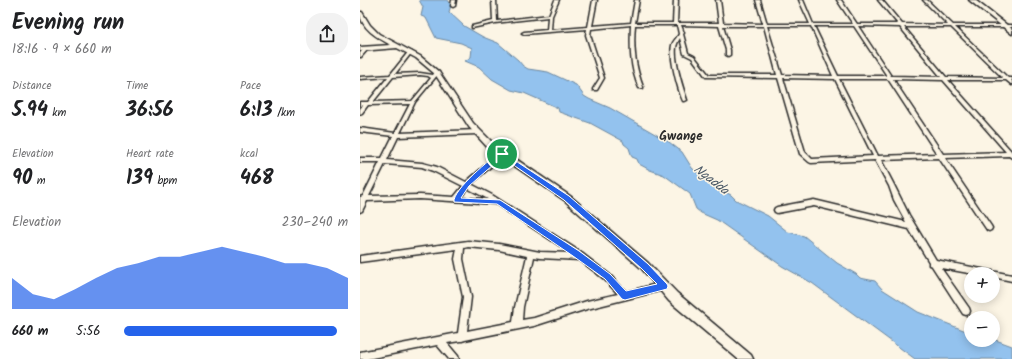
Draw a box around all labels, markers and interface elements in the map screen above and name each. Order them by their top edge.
text: Evening run [12,6,124,41]
button: share [306,13,348,55]
text: 18:16 · 9 × 660 m [12,39,112,60]
text: Distance [12,77,52,95]
text: Time [126,77,148,95]
text: Pace [240,77,261,95]
text: 5.94 [12,95,48,127]
text: 36:56 [126,95,174,127]
text: 6:13 [240,95,273,127]
text: km [48,104,66,122]
text: /km [273,104,295,122]
district label: Gwange [659,126,703,147]
pin [485,137,519,171]
icon: arrive [491,143,513,165]
text: Elevation [12,145,54,163]
text: Heart rate [126,145,174,163]
text: kcal [240,145,258,163]
water label: Ngadda [689,159,734,201]
text: 90 [12,163,32,195]
text: 139 [126,163,153,195]
text: 468 [240,163,274,195]
text: m [32,172,46,190]
text: bpm [153,172,177,190]
text: Elevation [12,212,61,233]
text: 230–240 m [282,212,348,233]
map controls [964,267,1000,347]
button: + [964,267,1000,303]
button: − [964,311,1000,347]
text: 660 m [12,321,48,342]
text: 5:56 [76,321,100,342]

